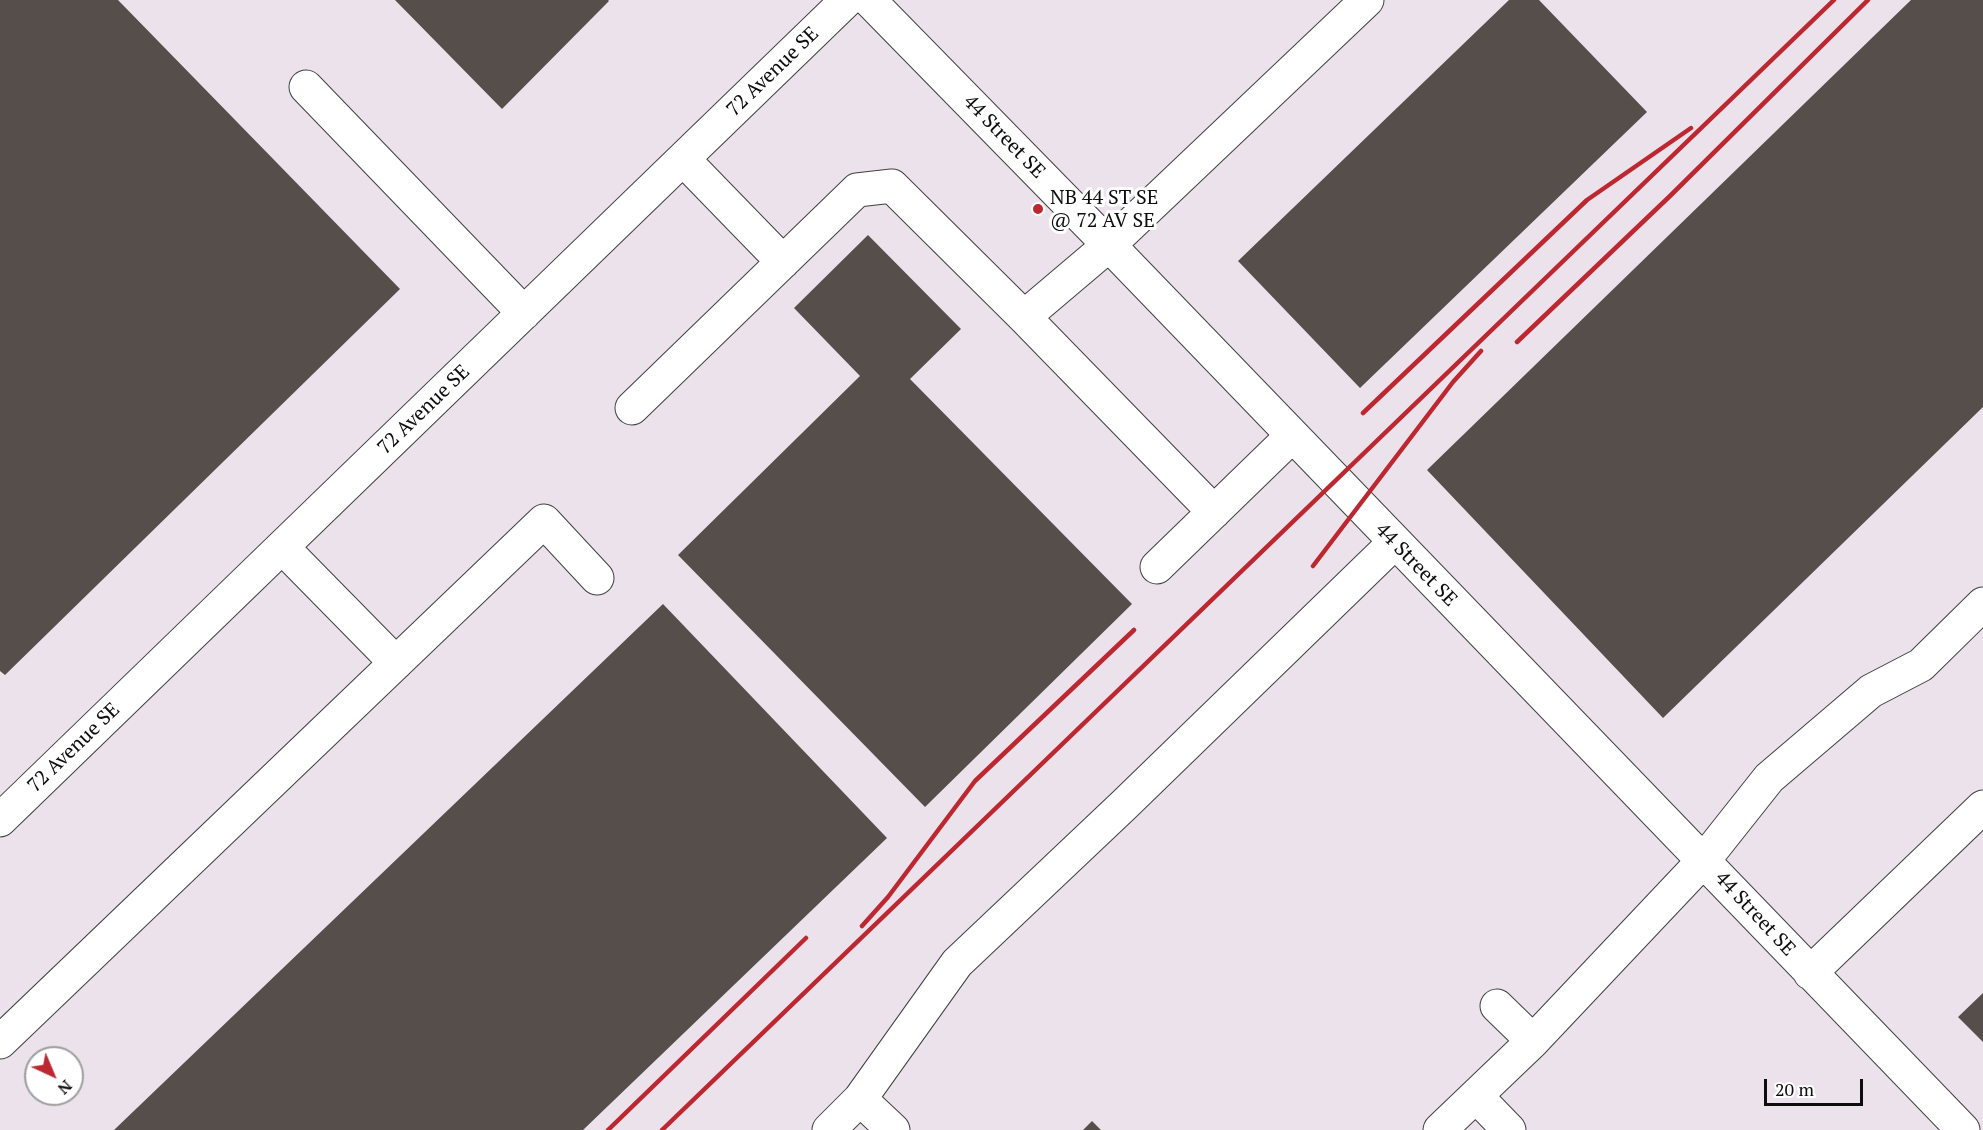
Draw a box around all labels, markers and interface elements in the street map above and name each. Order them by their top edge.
street label: 72 Avenue SE [722,22,824,122]
street label: 44 Street SE [958,90,1050,184]
place label: NB 44 ST SE @ 72 AV SE [1050,186,1158,233]
marker: NB 44 ST SE @ 72 AV SE [1031,202,1045,216]
street label: 72 Avenue SE [373,360,475,460]
street label: 44 Street SE [1370,518,1462,612]
street label: 72 Avenue SE [23,698,125,798]
street label: 44 Street SE [1710,867,1800,961]
north arrow [24,1046,84,1106]
scale bar [1767,1067,1866,1105]
text: N [53,1075,77,1100]
text: 20 m [1775,1077,1814,1101]

